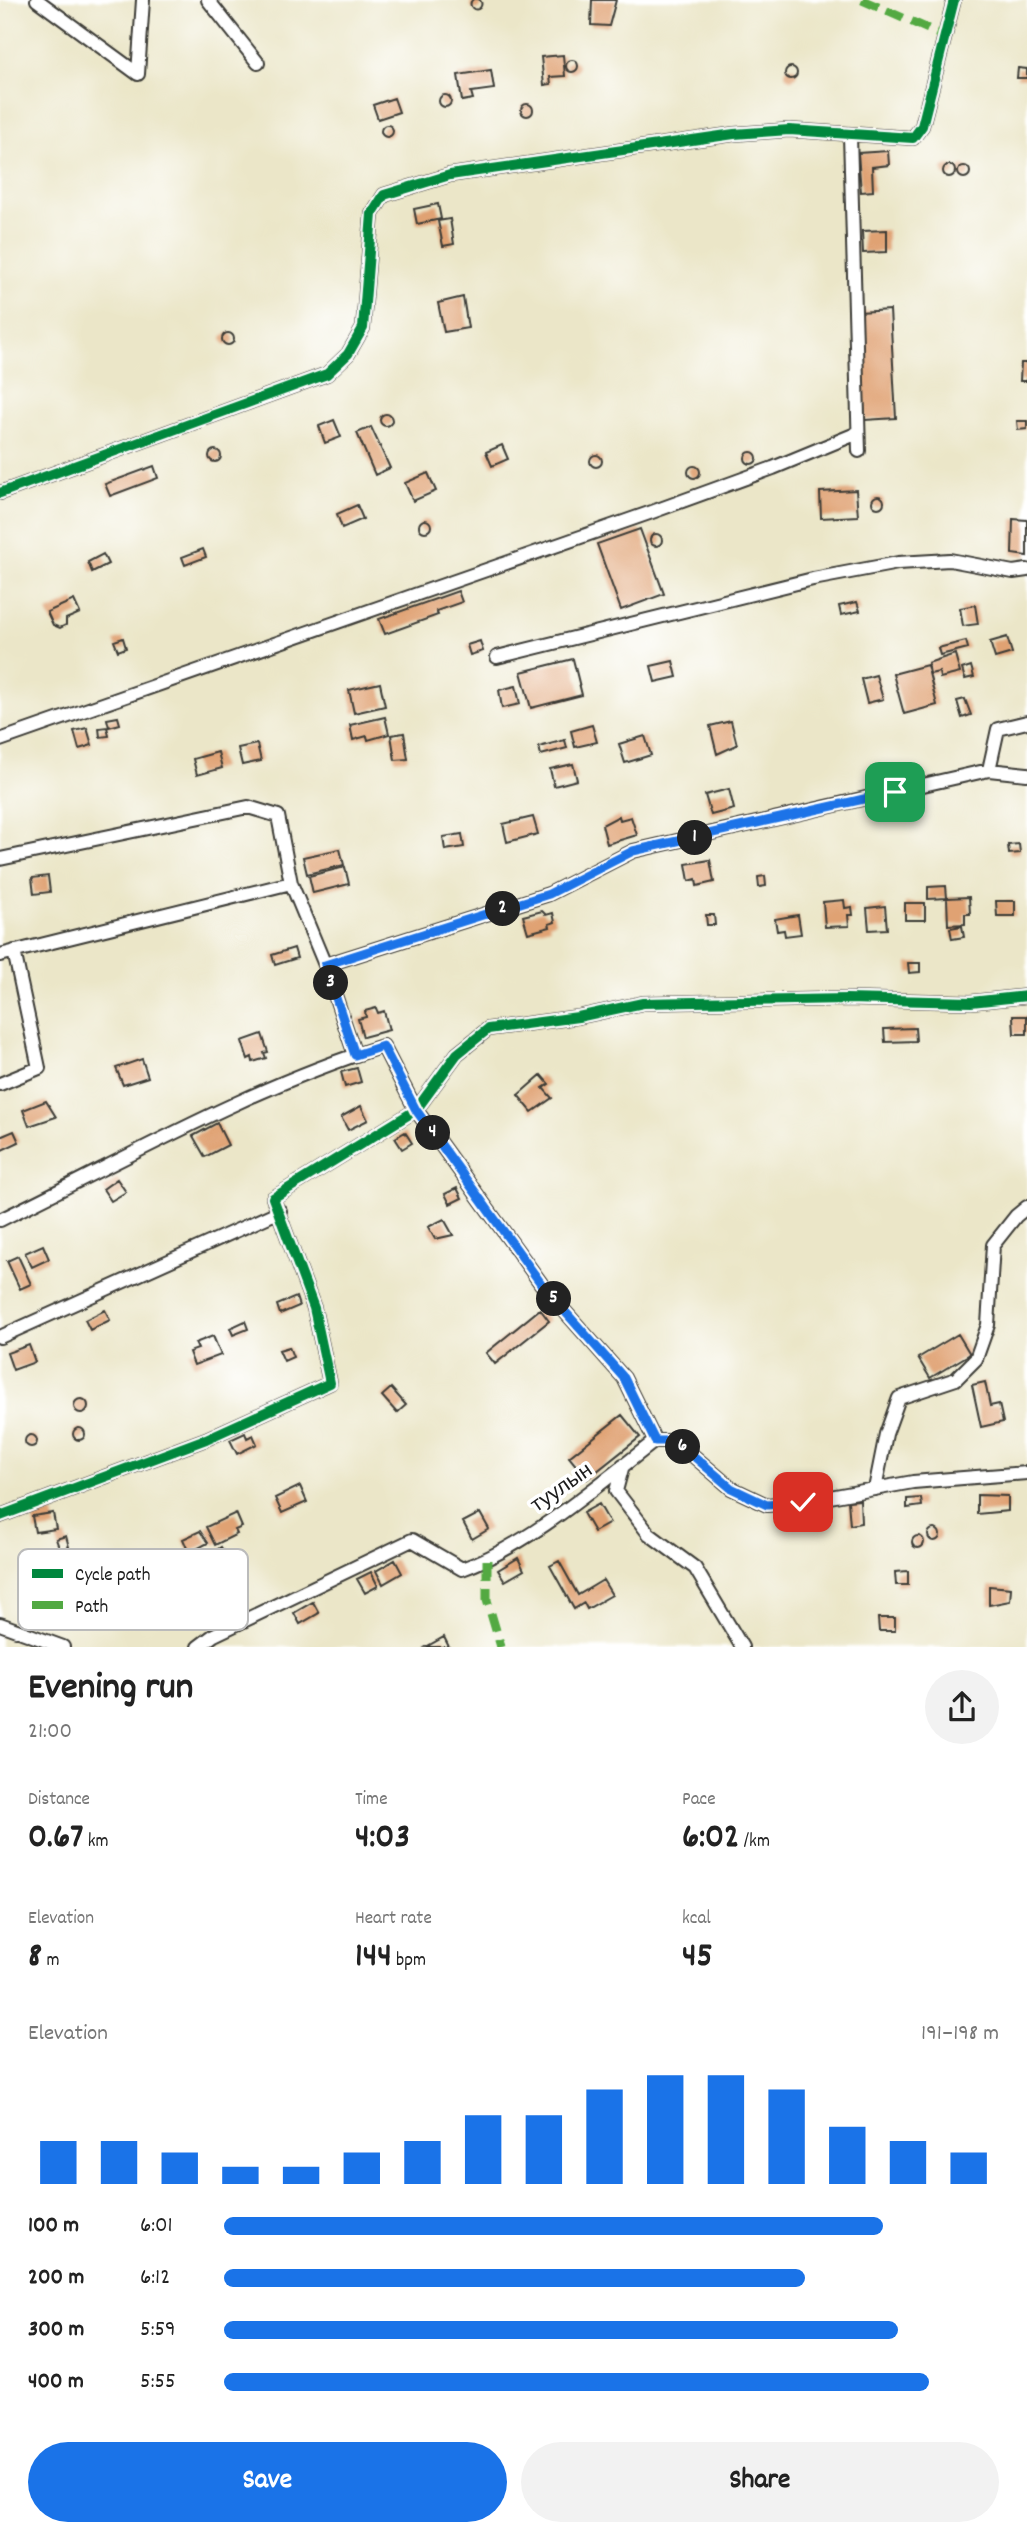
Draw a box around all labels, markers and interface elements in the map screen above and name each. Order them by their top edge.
pin [865,762,925,822]
icon: arrive [876,773,914,811]
pin: 1 [678,820,712,856]
text: 1 [692,824,697,851]
pin: 2 [486,892,520,926]
text: 2 [498,895,507,922]
pin: 3 [314,965,348,1000]
text: 3 [326,969,335,996]
pin: 4 [416,1116,450,1150]
text: 4 [429,1119,436,1146]
pin: 5 [536,1282,572,1316]
text: 5 [549,1285,558,1312]
pin: 6 [666,1430,700,1464]
text: 6 [678,1433,687,1460]
street label: туулын [526,1457,600,1522]
pin [773,1472,833,1532]
icon: check [784,1483,822,1521]
legend [18,1549,248,1630]
text: Cycle path [75,1563,150,1590]
text: Path [75,1595,108,1622]
text: Evening run [28,1662,193,1717]
button: share [925,1670,999,1744]
text: 21:00 [28,1716,72,1749]
text: Distance [28,1787,90,1814]
text: Time [355,1787,388,1814]
text: Pace [682,1787,716,1814]
text: 0.67 [28,1814,83,1864]
text: 4:03 [355,1814,410,1864]
text: 6:02 [682,1814,739,1864]
text: km [83,1829,109,1856]
text: /km [739,1829,770,1856]
text: Elevation [28,1906,94,1933]
text: Heart rate [355,1906,432,1933]
text: kcal [682,1906,711,1933]
text: 8 [28,1933,42,1983]
text: 144 [355,1933,392,1983]
text: 45 [682,1933,713,1983]
text: m [42,1948,59,1975]
text: bpm [392,1948,426,1975]
text: Elevation [28,2018,108,2051]
text: 191–198 m [921,2018,999,2051]
text: 100 m [28,2210,79,2243]
text: 6:01 [140,2210,173,2243]
text: 200 m [28,2262,84,2295]
text: 6:12 [140,2262,170,2295]
text: 300 m [28,2314,84,2347]
text: 5:59 [140,2314,176,2347]
text: 400 m [28,2366,84,2399]
text: 5:55 [140,2366,176,2399]
button: Save [28,2442,507,2522]
button: Share [521,2442,999,2522]

